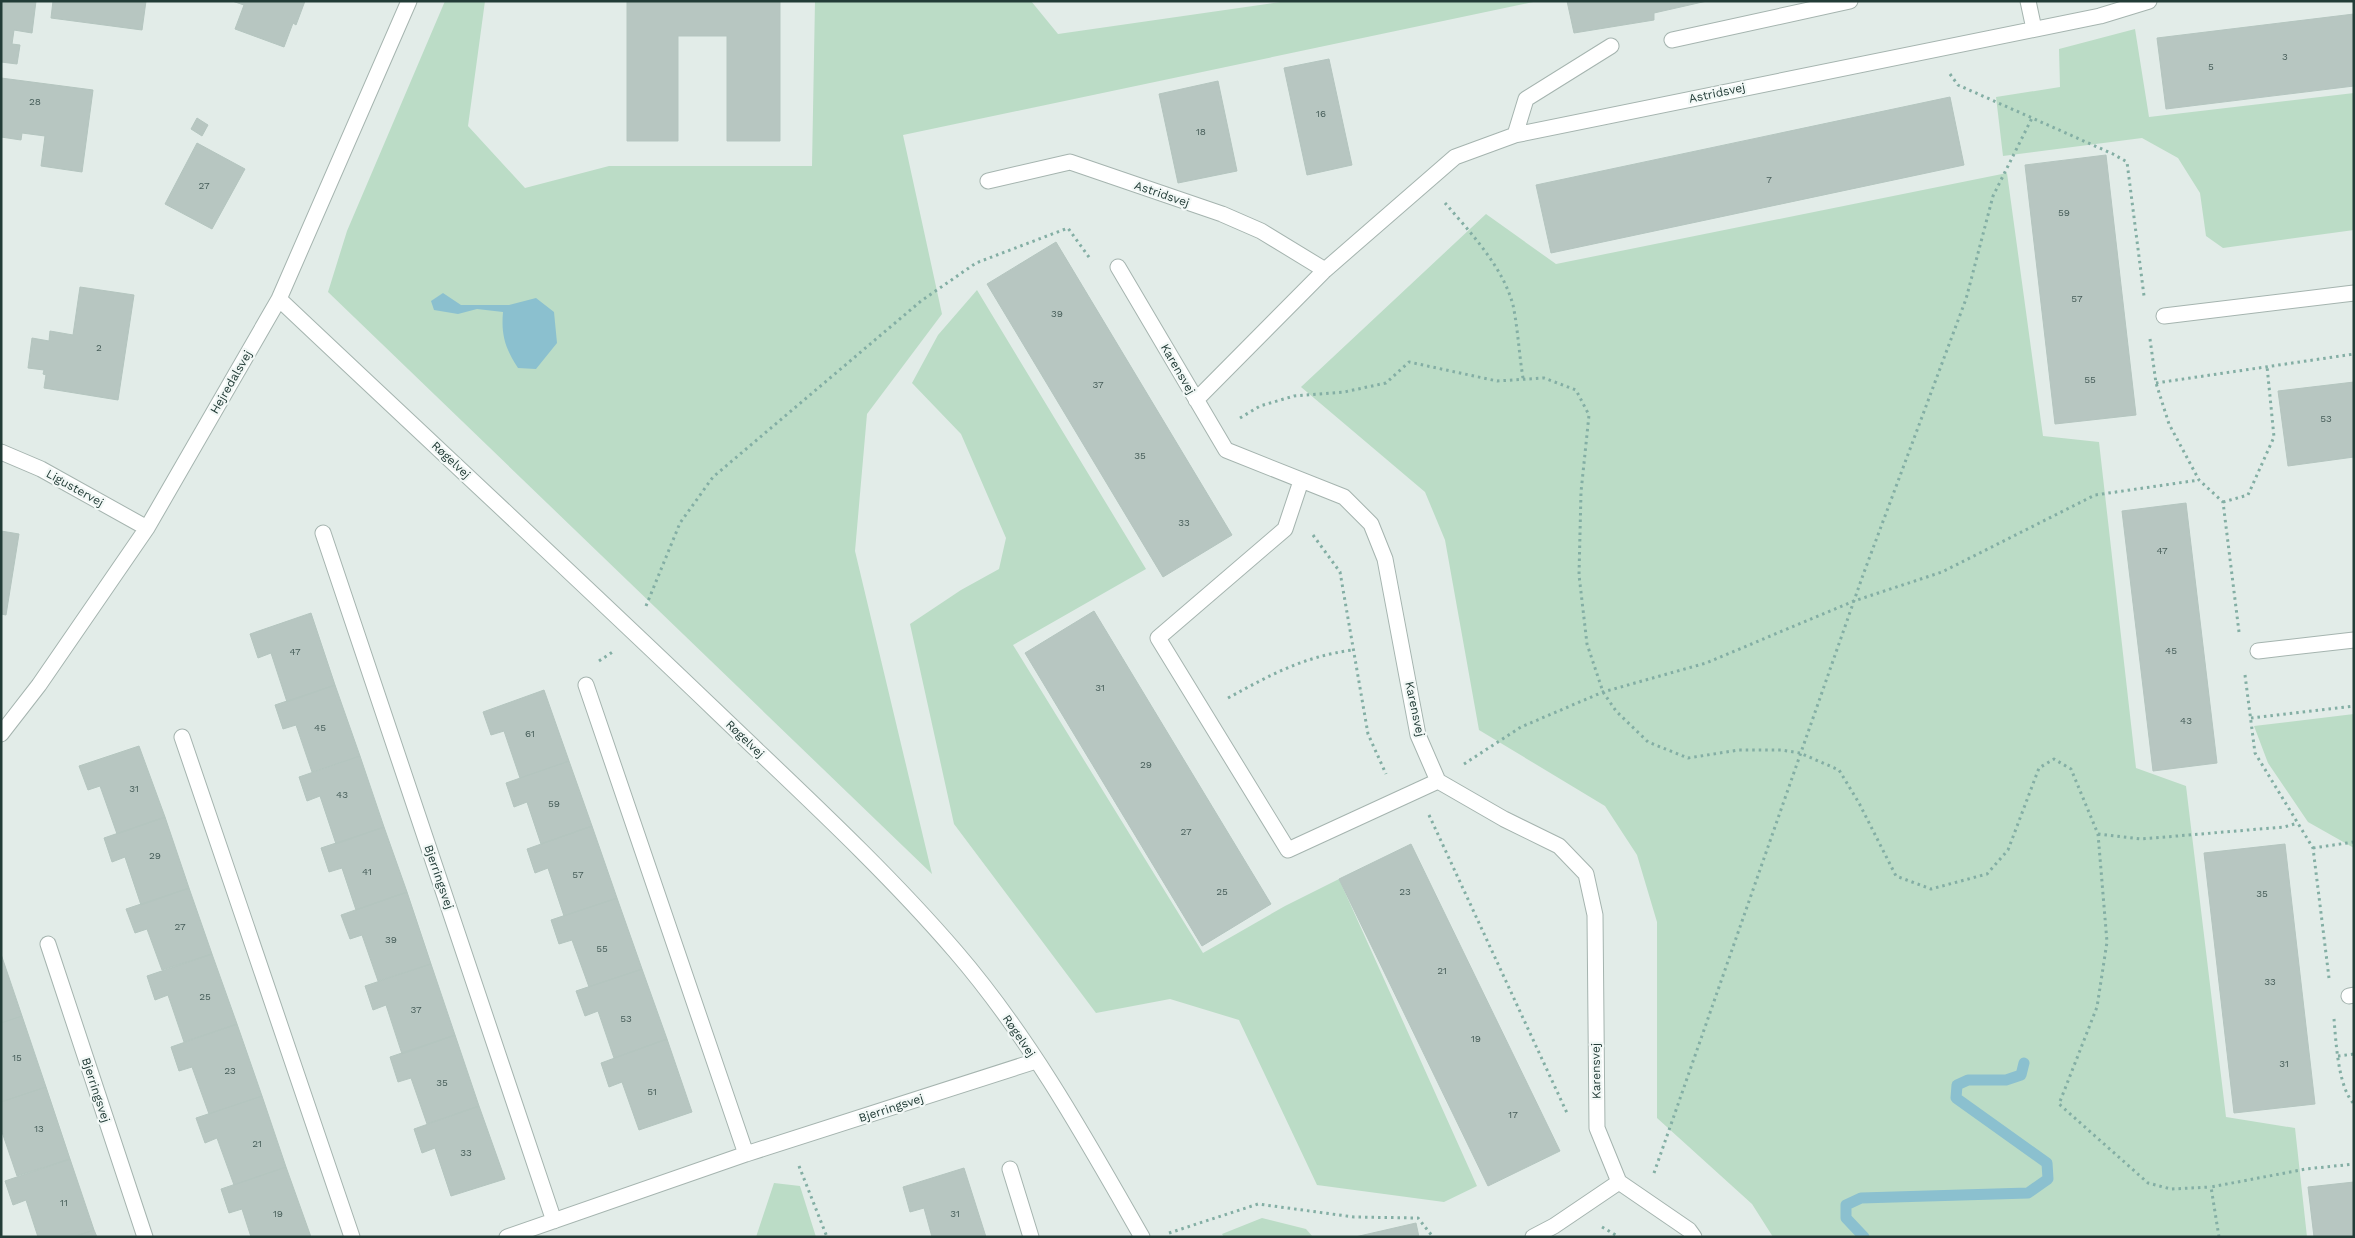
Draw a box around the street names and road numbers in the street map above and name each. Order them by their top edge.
street label: Astridsvej [1687,80,1747,106]
street label: Astridsvej [1133,178,1191,210]
street label: Karensvej [1158,341,1198,397]
street label: Hejredalsvej [207,348,255,416]
street label: Røgelvej [429,438,473,482]
street label: Ligustervej [44,466,106,510]
street label: Karensvej [1402,680,1428,738]
street label: Røgelvej [723,717,767,761]
street label: Bjerringsvej [421,843,457,911]
street label: Røgelvej [1000,1012,1038,1060]
street label: Karensvej [1589,1043,1603,1099]
street label: Bjerringsvej [79,1056,113,1124]
street label: Bjerringsvej [857,1091,925,1125]

